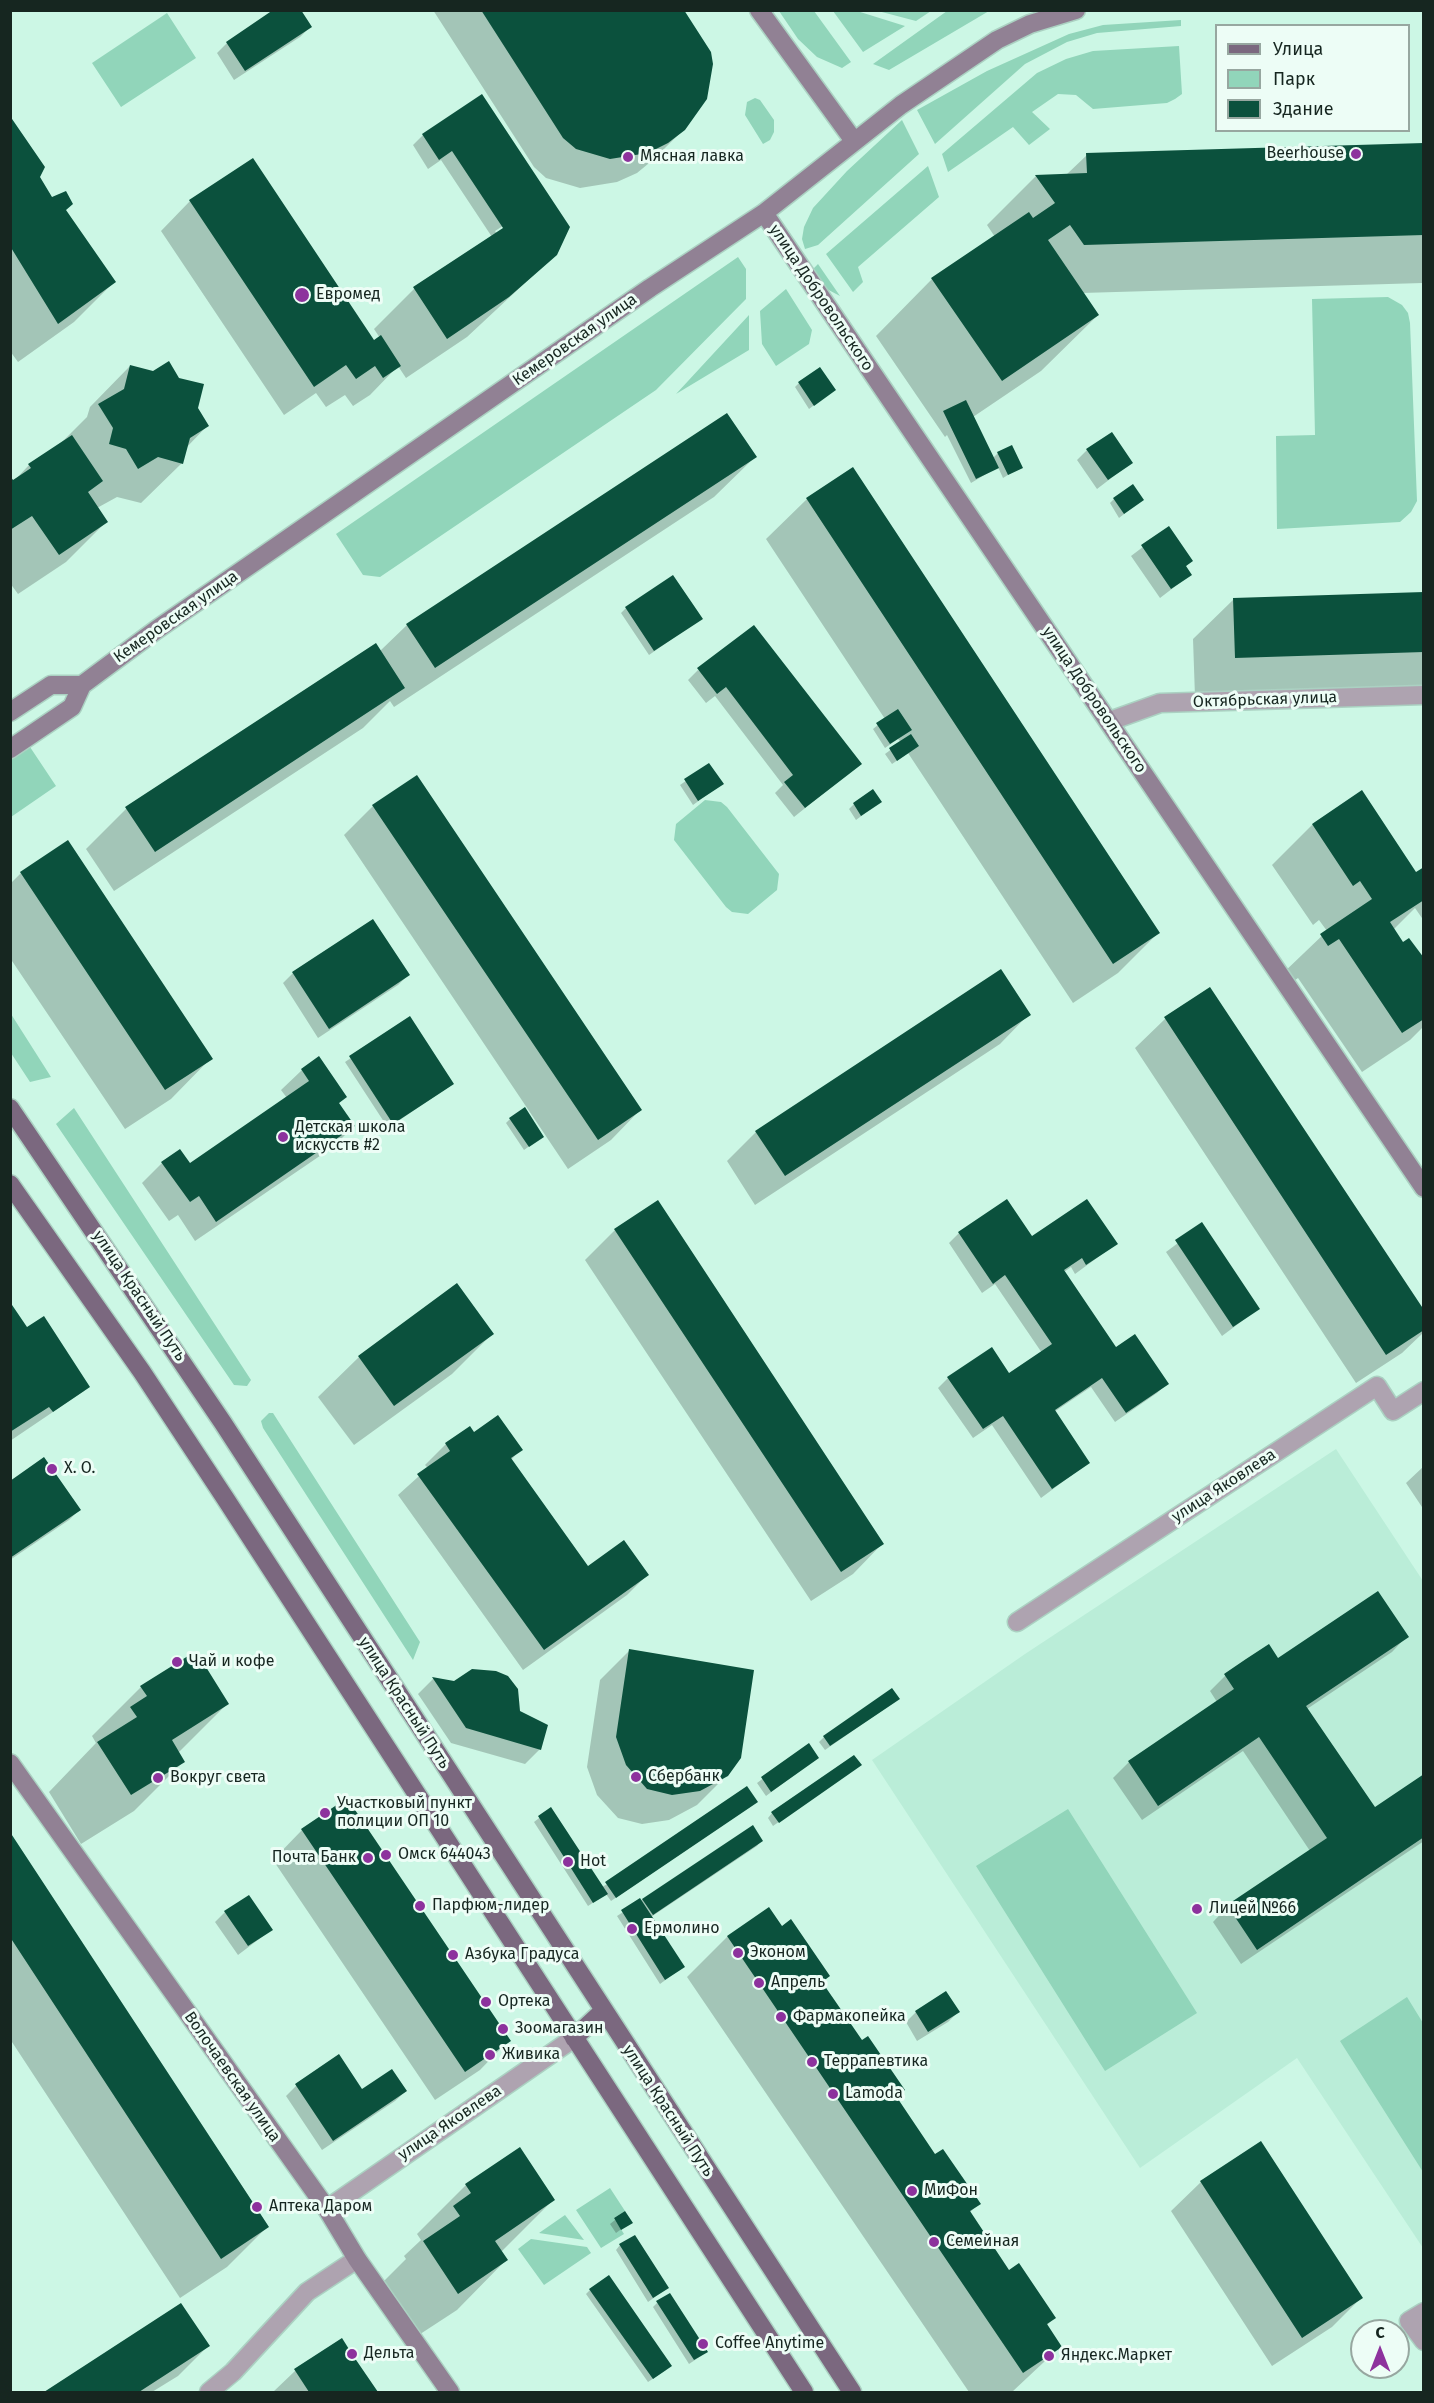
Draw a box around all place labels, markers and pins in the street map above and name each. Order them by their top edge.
place label: Beerhouse [1266,144,1344,164]
place label: Мясная лавка [640,147,744,167]
marker: Beerhouse [1349,147,1363,161]
marker: Мясная лавка [621,150,635,164]
place label: Евромед [316,285,380,305]
marker: Евромед [293,286,311,304]
place label: Детская школа искусств #2 [295,1118,405,1156]
marker: Детская школа искусств #2 [276,1130,290,1144]
place label: X. O. [64,1459,95,1479]
marker: X. O. [45,1462,59,1476]
place label: Чай и кофе [189,1652,274,1672]
marker: Чай и кофе [170,1655,184,1669]
place label: Сбербанк [648,1767,720,1787]
place label: Вокруг света [170,1768,266,1788]
marker: Сбербанк [629,1770,643,1784]
marker: Вокруг света [151,1771,165,1785]
place label: Участковый пункт полиции ОП 10 [337,1794,472,1832]
marker: Участковый пункт полиции ОП 10 [318,1806,332,1820]
place label: Омск 644043 [398,1845,491,1865]
place label: Почта Банк [272,1848,356,1868]
marker: Омск 644043 [379,1848,393,1862]
marker: Почта Банк [361,1851,375,1865]
place label: Hot [580,1852,606,1872]
marker: Hot [561,1855,575,1869]
place label: Парфюм-лидер [432,1896,549,1916]
marker: Парфюм-лидер [413,1899,427,1913]
place label: Лицей №66 [1209,1899,1296,1919]
marker: Лицей №66 [1190,1902,1204,1916]
place label: Ермолино [644,1919,720,1939]
marker: Ермолино [625,1922,639,1936]
place label: Эконом [750,1943,806,1963]
place label: Азбука Градуса [465,1945,579,1965]
marker: Эконом [731,1946,745,1960]
marker: Азбука Градуса [446,1948,460,1962]
place label: Апрель [771,1973,825,1993]
marker: Апрель [752,1976,766,1990]
place label: Ортека [498,1992,550,2012]
marker: Ортека [479,1995,493,2009]
place label: Фармакопейка [793,2007,906,2027]
marker: Фармакопейка [774,2010,788,2024]
place label: Зоомагазин [515,2019,603,2039]
marker: Зоомагазин [496,2022,510,2036]
place label: Живика [502,2045,560,2065]
marker: Живика [483,2048,497,2062]
place label: Террапевтика [824,2052,928,2072]
marker: Террапевтика [805,2055,819,2069]
place label: Lamoda [845,2084,903,2104]
marker: Lamoda [826,2087,840,2101]
place label: МиФон [924,2181,978,2201]
marker: МиФон [905,2184,919,2198]
place label: Аптека Даром [269,2197,372,2217]
marker: Аптека Даром [250,2200,264,2214]
place label: Семейная [946,2232,1019,2252]
marker: Семейная [927,2235,941,2249]
place label: Coffee Anytime [715,2334,824,2354]
marker: Coffee Anytime [696,2337,710,2351]
place label: Дельта [364,2344,415,2364]
place label: Яндекс.Маркет [1061,2346,1172,2366]
marker: Дельта [345,2347,359,2361]
marker: Яндекс.Маркет [1042,2349,1056,2363]

